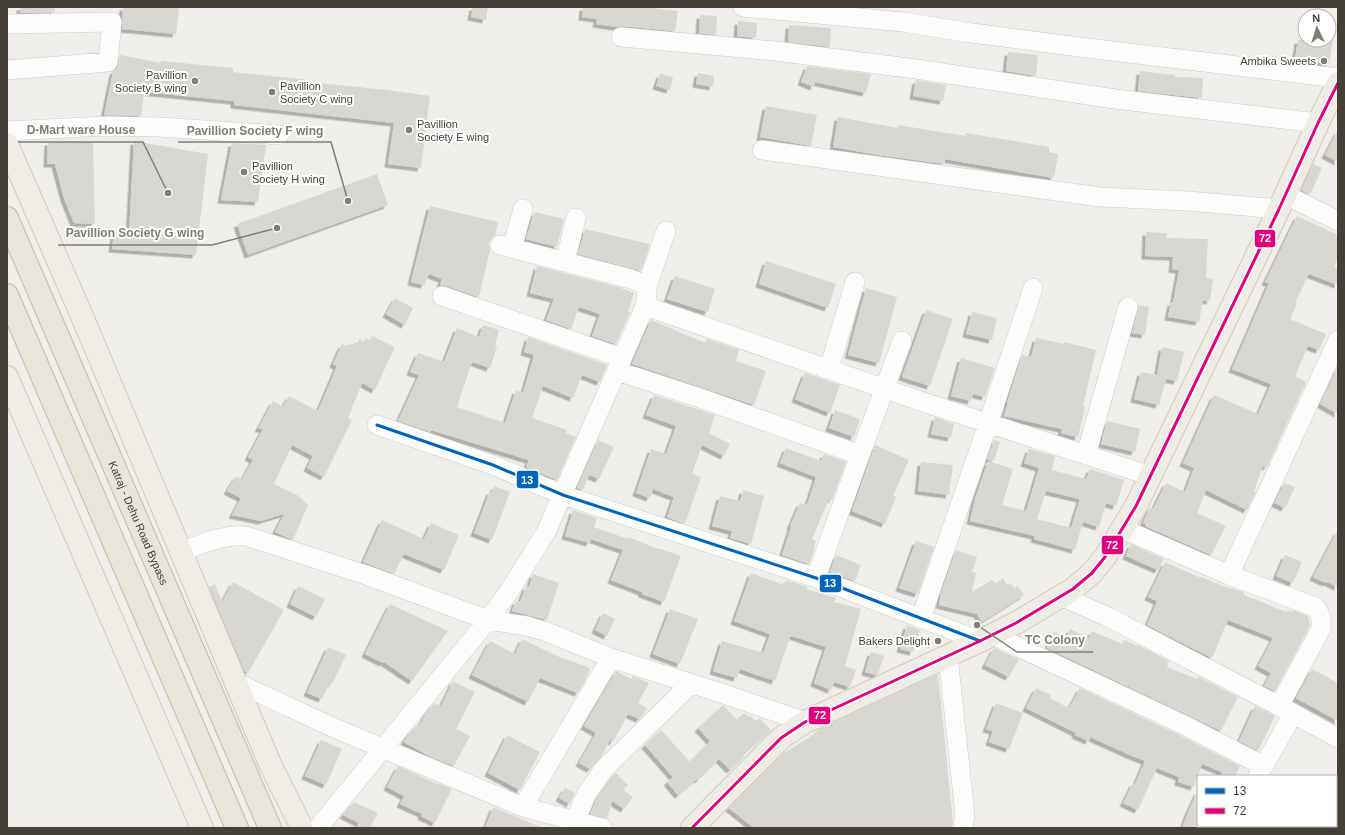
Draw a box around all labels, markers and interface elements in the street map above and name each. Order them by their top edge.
north arrow [1297,8,1337,48]
text: N [1312,12,1321,24]
place label: Ambika Sweets [1240,55,1316,67]
marker: Ambika Sweets [1319,56,1329,66]
place label: Pavillion Society B wing [115,69,187,94]
marker: Pavillion Society B wing [190,76,200,86]
place label: Pavillion Society C wing [280,80,353,105]
marker: Pavillion Society C wing [267,87,277,97]
callout: D-Mart ware House [18,118,143,142]
callout: Pavillion Society F wing [178,118,331,142]
place label: Pavillion Society E wing [417,118,489,143]
text: D-Mart ware House [27,123,136,137]
text: Pavillion Society F wing [187,124,323,138]
marker: Pavillion Society E wing [404,125,414,135]
place label: Pavillion Society H wing [252,160,325,185]
marker: Pavillion Society H wing [239,167,249,177]
callout: Pavillion Society G wing [58,221,212,245]
text: Pavillion Society G wing [66,226,204,240]
line badge: 72 [1254,229,1276,248]
text: 72 [1259,232,1271,244]
street label: Katraj - Dehu Road Bypass [107,459,171,587]
line badge: 13 [516,470,539,489]
text: 13 [521,474,533,486]
line badge: 72 [1101,535,1124,555]
text: 72 [1106,539,1118,551]
line badge: 13 [819,574,842,593]
text: 13 [824,577,836,589]
callout: TC Colony [1017,628,1093,652]
text: TC Colony [1025,633,1085,647]
place label: Bakers Delight [858,635,930,647]
marker: Bakers Delight [933,636,943,646]
line badge: 72 [808,706,831,725]
text: 72 [814,709,826,721]
legend [1197,775,1337,827]
text: 13 [1233,784,1247,798]
text: 72 [1233,804,1247,818]

